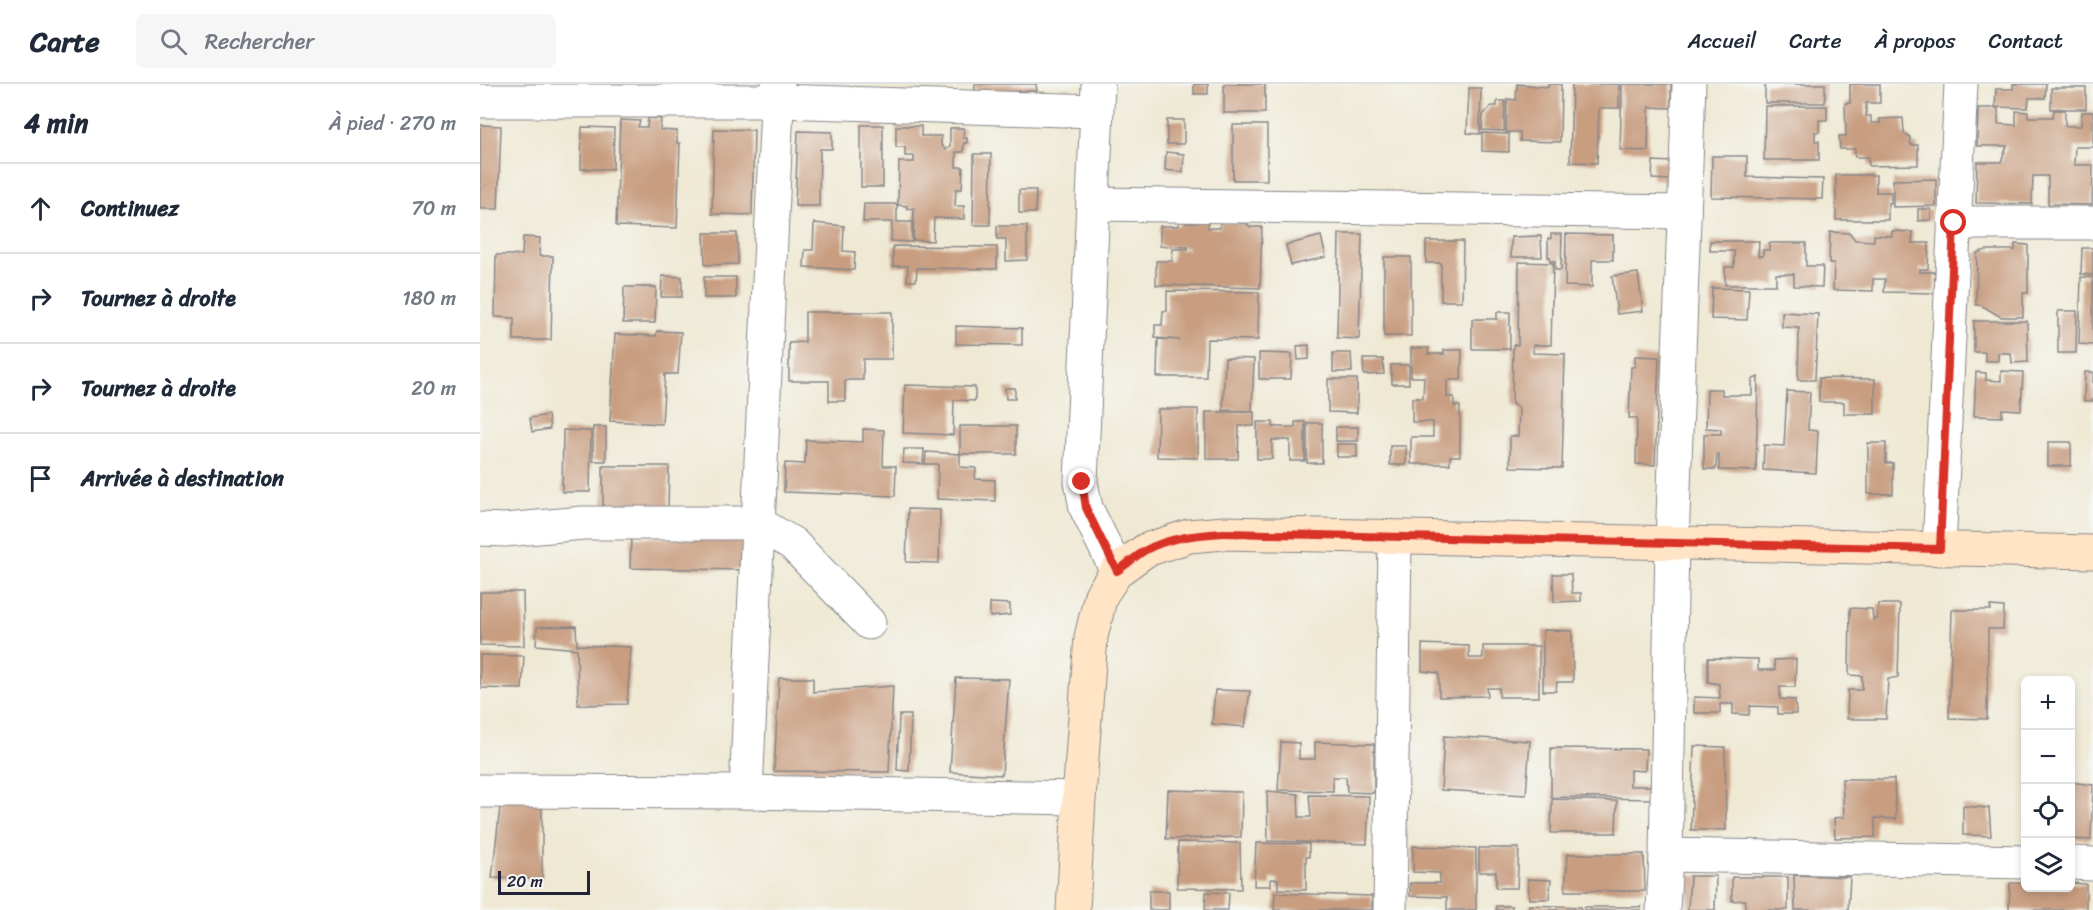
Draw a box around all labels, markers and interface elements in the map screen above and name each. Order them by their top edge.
search box [136,14,556,68]
text: Carte [30,17,100,66]
text: Rechercher [205,22,314,61]
text: Accueil [1688,22,1756,60]
text: Carte [1789,22,1842,60]
text: À propos [1875,22,1956,60]
text: Contact [1989,22,2063,60]
icon: search [157,25,190,58]
text: 4 min [24,100,88,146]
text: À pied · 270 m [329,106,456,141]
text: Continuez [81,189,179,228]
text: 70 m [411,191,456,226]
icon: ahead [24,192,57,225]
route start [1940,209,1966,235]
text: Tournez à droite [81,279,236,318]
text: 180 m [402,281,456,316]
icon: right [24,282,57,315]
text: Tournez à droite [81,369,236,408]
text: 20 m [411,371,456,406]
icon: right [24,372,57,405]
text: Arrivée à destination [81,459,284,498]
icon: arrive [24,462,57,495]
route end [1068,468,1094,494]
map controls [2021,676,2075,892]
button: + [2021,676,2075,730]
button: − [2021,730,2075,784]
button: locate [2021,784,2075,838]
button: layers [2021,838,2075,892]
text: 20 m [507,867,543,896]
scale bar [498,868,590,896]

